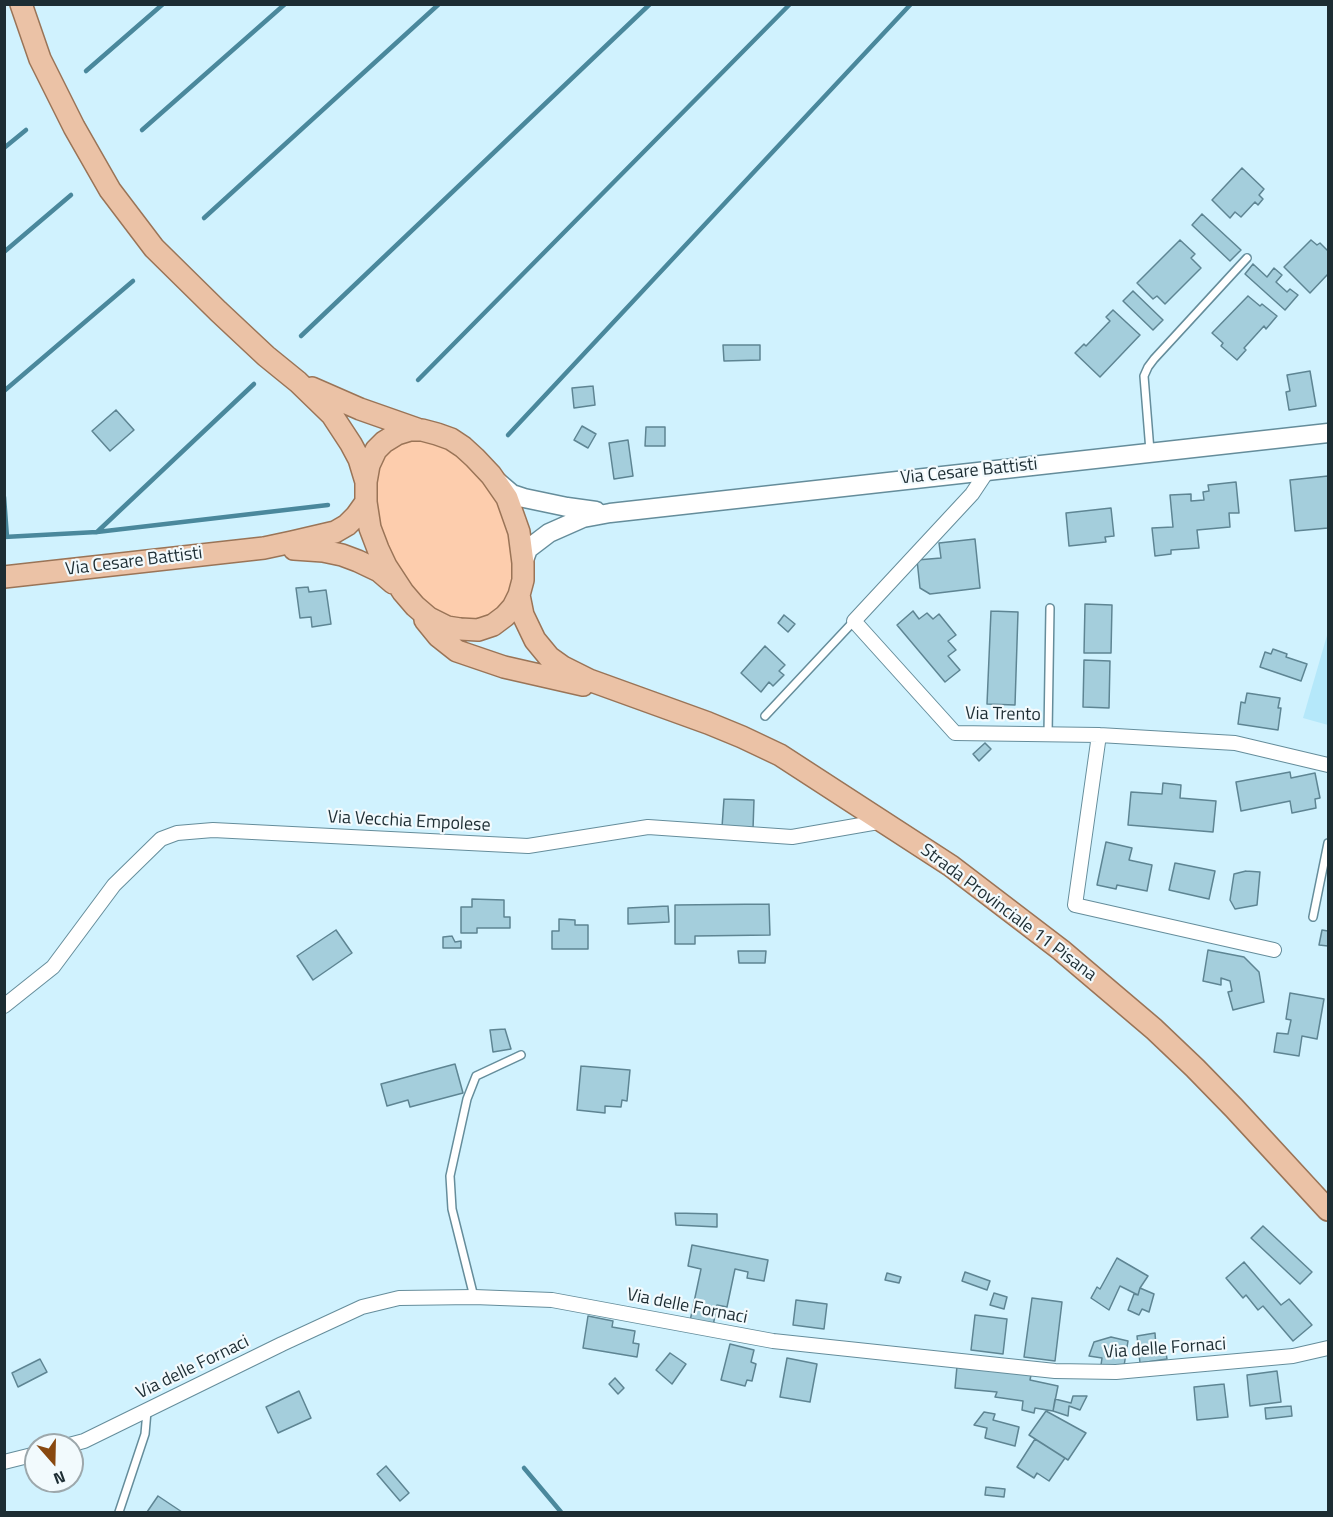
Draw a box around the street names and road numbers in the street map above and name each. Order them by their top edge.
street label: Via Cesare Battisti [899,454,1039,490]
street label: Via Cesare Battisti [64,543,204,581]
street label: Via Trento [965,704,1041,726]
street label: Via Vecchia Empolese [327,807,491,837]
street label: Strada Provinciale 11 Pisana [916,840,1100,986]
street label: Via delle Fornaci [625,1285,749,1329]
street label: Via delle Fornaci [133,1331,253,1405]
street label: Via delle Fornaci [1103,1334,1227,1364]

